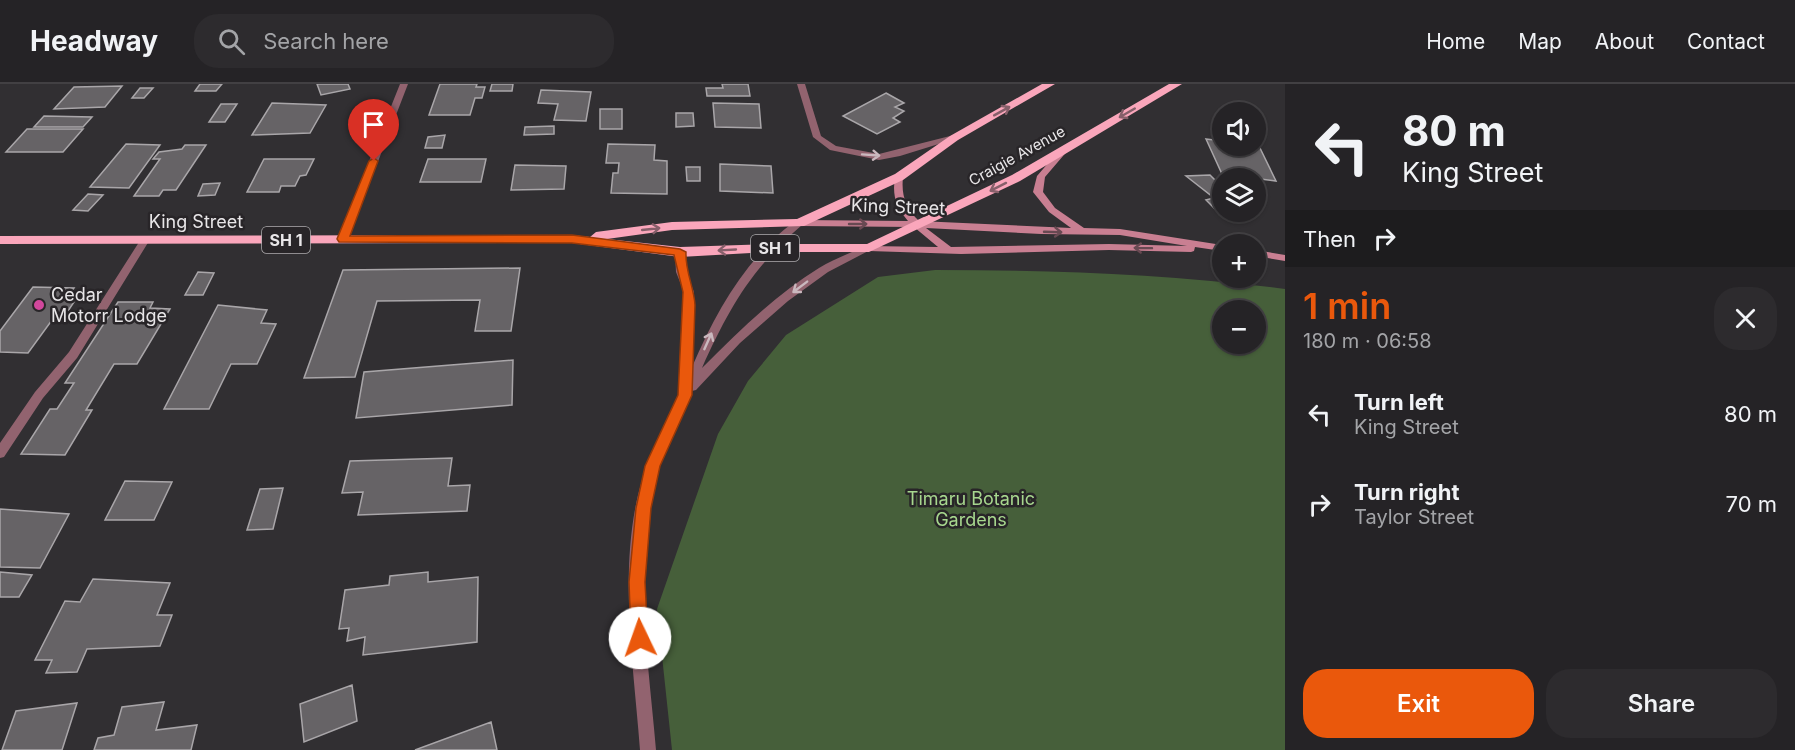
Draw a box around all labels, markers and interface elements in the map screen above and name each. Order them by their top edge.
search box [194,14,614,68]
text: Headway [30,24,158,58]
icon: search [215,25,248,58]
text: Search here [263,28,389,54]
text: Home [1426,29,1485,54]
text: Map [1518,29,1562,54]
text: About [1595,29,1654,54]
text: Contact [1687,29,1765,54]
pin [348,99,399,161]
map controls [1212,102,1266,354]
button: sound [1212,102,1266,156]
one-way arrow [993,105,1010,117]
text: 80 m [1402,105,1506,156]
icon: arrive [357,108,390,141]
one-way arrow [1118,108,1136,119]
icon: left [1303,108,1381,186]
street label: Craigie Avenue [965,121,1068,190]
one-way arrow [860,150,880,161]
text: King Street [1402,156,1543,189]
button: layers [1212,168,1266,222]
one-way arrow [989,182,1007,193]
street label: King Street [851,194,946,219]
street label: King Street [149,211,243,232]
one-way arrow [847,218,867,230]
icon: right [1368,222,1401,255]
one-way arrow [641,223,661,234]
one-way arrow [1042,226,1062,238]
text: Then [1303,226,1356,252]
road number: SH 1 [262,227,310,253]
button: + [1212,234,1266,288]
road number: SH 1 [751,235,799,261]
one-way arrow [1134,242,1154,254]
one-way arrow [717,244,737,255]
one-way arrow [792,280,808,293]
place label: Cedar Motorr Lodge [51,284,167,326]
text: 1 min [1303,284,1391,328]
button: close [1714,287,1777,350]
marker: Cedar Motorr Lodge [32,298,46,312]
button: − [1212,300,1266,354]
text: 180 m · 06:58 [1303,329,1432,353]
one-way arrow [704,332,715,350]
text: Turn left [1354,389,1444,415]
icon: left [1303,398,1336,431]
text: 80 m [1724,401,1777,427]
text: King Street [1354,415,1459,439]
text: Turn right [1354,479,1460,505]
park label: Timaru Botanic Gardens [907,488,1035,530]
icon: right [1303,488,1336,521]
text: 70 m [1726,491,1777,517]
text: Taylor Street [1354,505,1474,529]
position arrow [608,606,672,670]
button: Exit [1303,669,1534,738]
button: Share [1546,669,1777,738]

